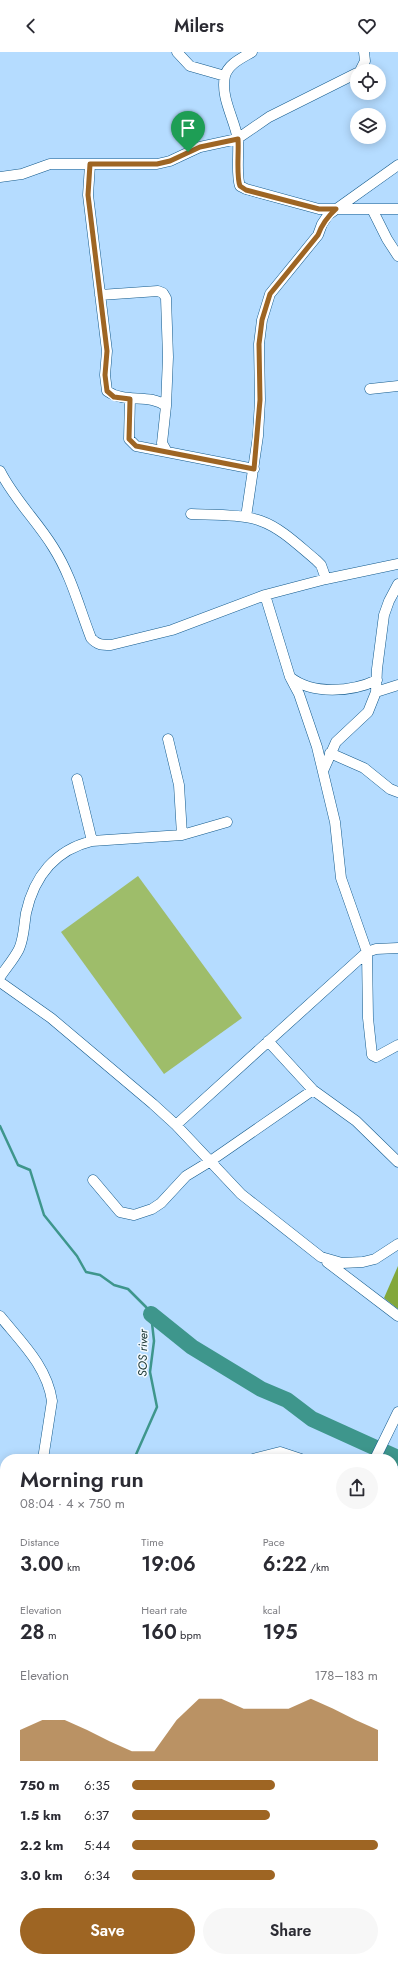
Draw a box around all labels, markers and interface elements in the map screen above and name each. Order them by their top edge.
text: Milers [174,13,224,39]
icon: back [20,15,42,37]
icon: heart [356,15,378,37]
map controls [350,64,386,144]
button: locate [350,64,386,100]
button: layers [350,108,386,144]
pin [171,111,205,152]
icon: arrive [177,117,199,139]
water label: SOS river [134,1328,152,1377]
text: Morning run [20,1463,144,1495]
button: share [336,1467,378,1509]
text: 08:04 · 4 × 750 m [20,1494,125,1513]
text: Distance [20,1534,59,1550]
text: Time [141,1534,164,1550]
text: Pace [263,1534,285,1550]
text: 3.00 [20,1550,64,1579]
text: 19:06 [141,1550,196,1579]
text: 6:22 [263,1550,307,1579]
text: km [64,1559,80,1575]
text: /km [307,1559,329,1575]
text: Elevation [20,1602,62,1618]
text: Heart rate [141,1602,187,1618]
text: kcal [263,1602,280,1618]
text: 28 [20,1618,45,1647]
text: 160 [141,1618,177,1647]
text: 195 [263,1618,298,1647]
text: m [45,1627,57,1643]
text: bpm [177,1627,201,1643]
text: Elevation [20,1666,69,1685]
text: 178–183 m [315,1666,378,1685]
text: 750 m [20,1776,59,1795]
text: 6:35 [84,1776,110,1795]
text: 1.5 km [20,1806,61,1825]
text: 6:37 [84,1806,109,1825]
text: 2.2 km [20,1836,63,1855]
text: 5:44 [84,1836,110,1855]
text: 3.0 km [20,1866,63,1885]
text: 6:34 [84,1866,110,1885]
button: Save [20,1908,195,1954]
button: Share [203,1908,378,1954]

